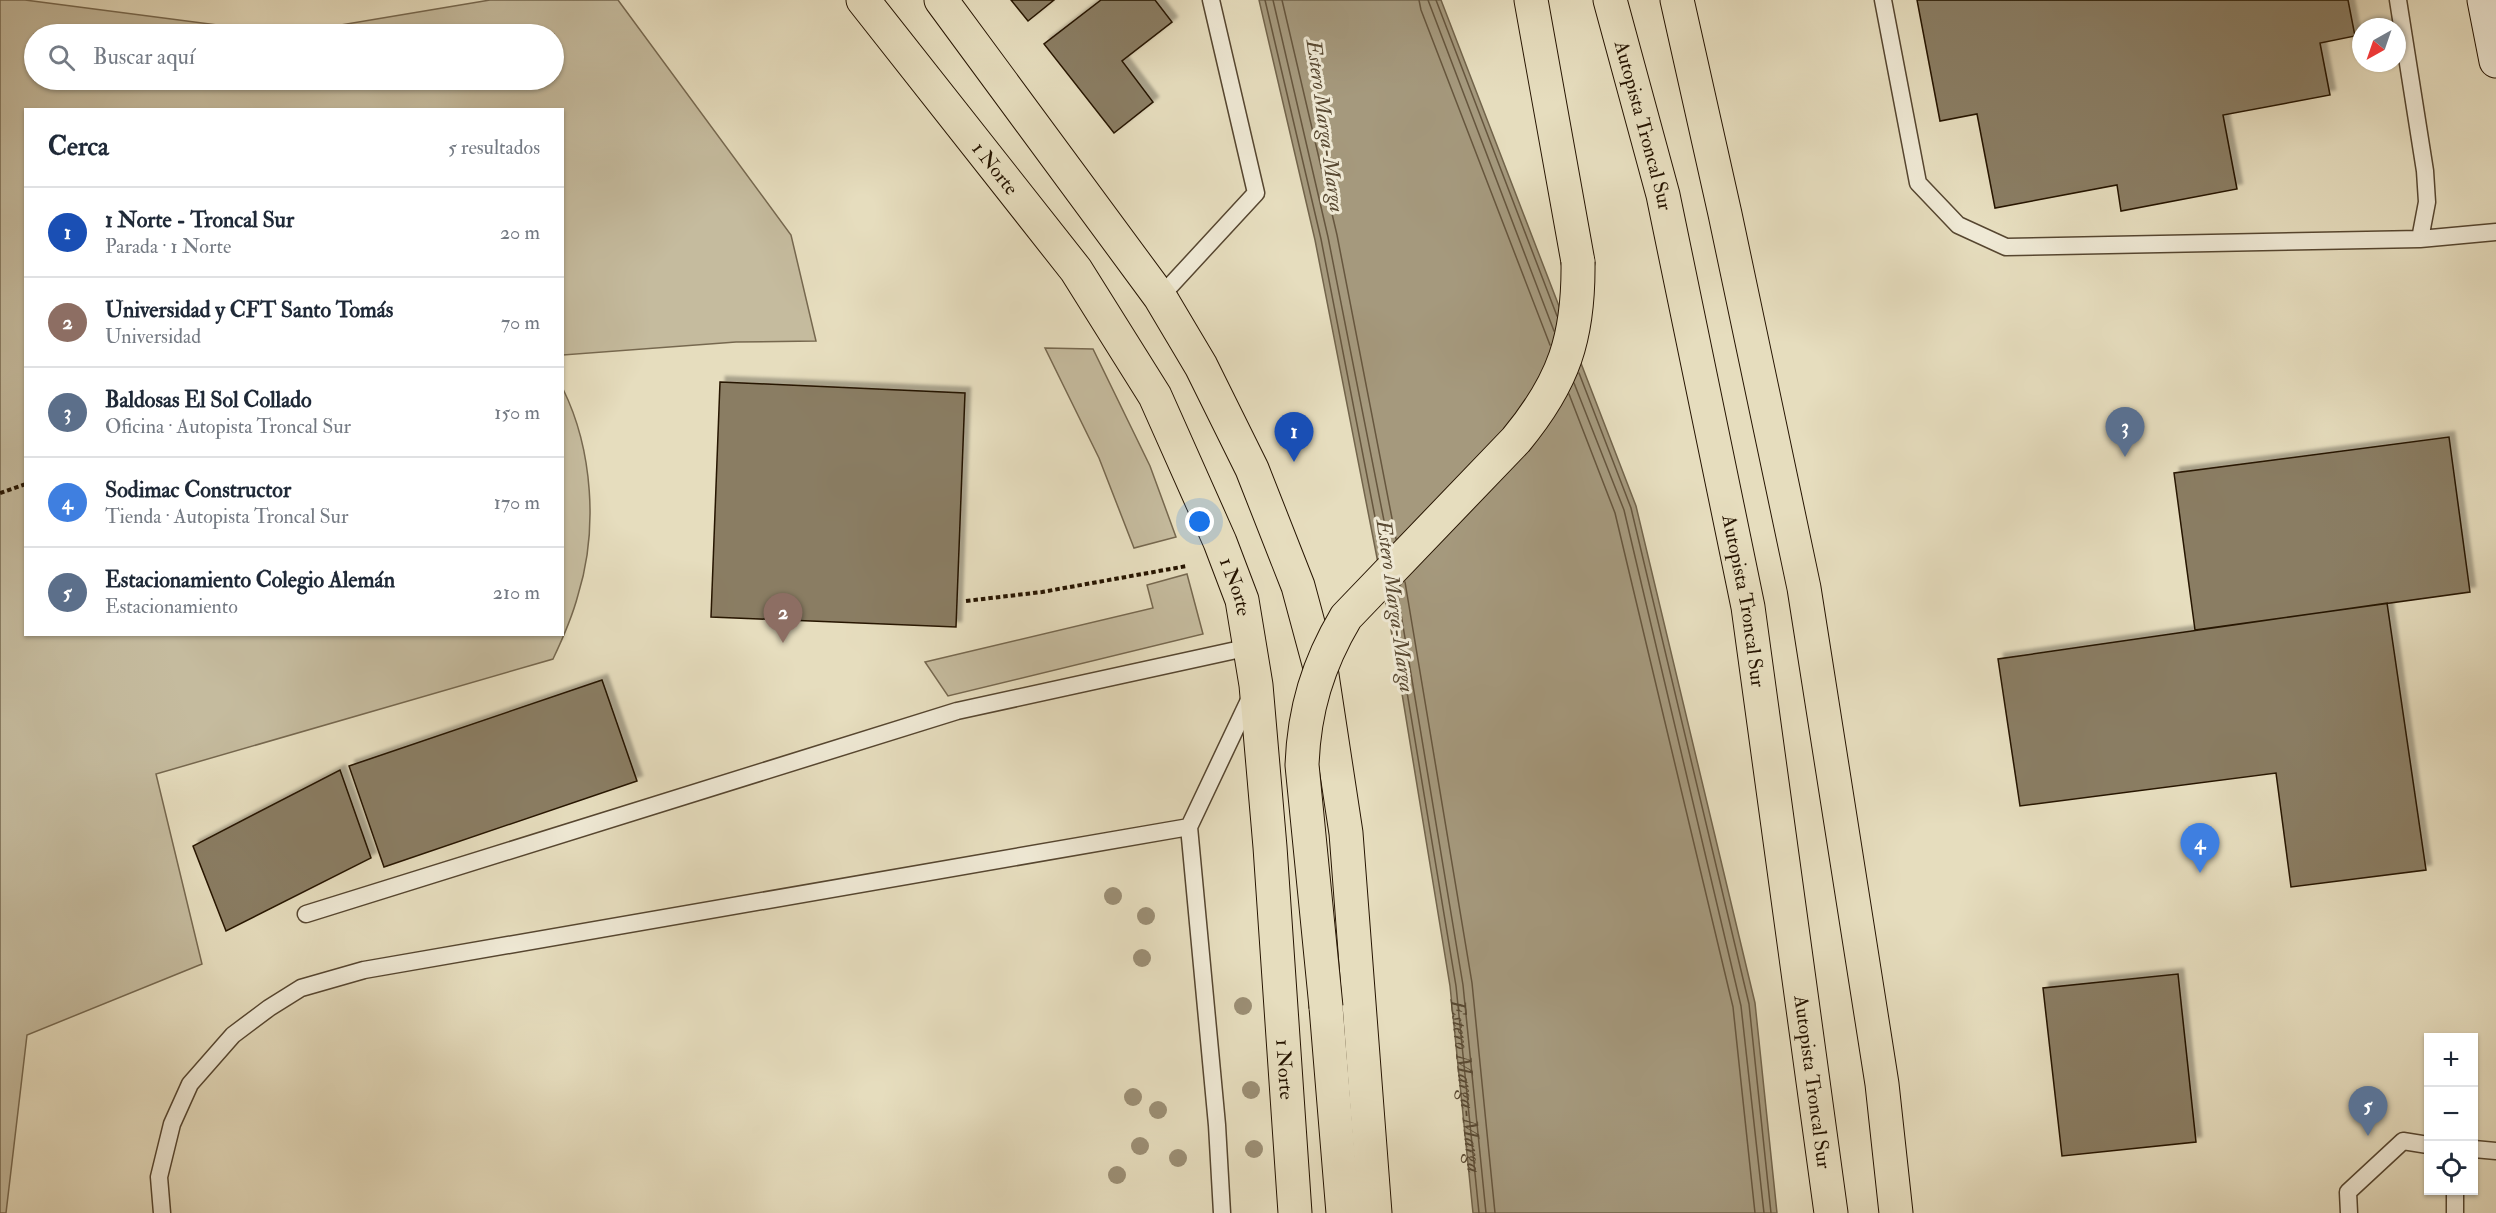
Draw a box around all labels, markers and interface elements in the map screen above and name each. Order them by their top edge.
north arrow [2352,18,2406,72]
search box [24,24,564,90]
water label: Estero Marga-Marga [1299,36,1350,214]
street label: Autopista Troncal Sur [1609,37,1678,213]
icon: search [45,41,78,74]
text: Buscar aquí [93,43,195,71]
text: Cerca [48,131,109,163]
text: 5 resultados [448,135,540,160]
street label: 1 Norte [967,136,1024,200]
text: 1 Norte - Troncal Sur [105,206,294,234]
text: 1 [64,220,71,245]
text: 20 m [500,220,540,245]
text: Parada · 1 Norte [105,234,231,259]
text: Universidad y CFT Santo Tomás [105,296,393,324]
text: 2 [62,310,73,335]
text: 70 m [501,310,540,335]
text: Universidad [105,324,201,349]
text: Baldosas El Sol Collado [105,386,312,414]
text: 3 [64,400,71,425]
text: 150 m [494,400,540,425]
pin: 3 [2106,408,2144,457]
pin: 1 [1274,412,1314,462]
text: Oficina · Autopista Troncal Sur [105,414,351,439]
text: Sodimac Constructor [105,476,291,504]
text: 4 [62,490,73,515]
text: 170 m [494,490,540,515]
text: Tienda · Autopista Troncal Sur [105,504,348,529]
your location [1185,507,1214,536]
street label: Autopista Troncal Sur [1717,511,1771,689]
water label: Estero Marga-Marga [1369,516,1420,694]
street label: 1 Norte [1214,554,1257,618]
text: Estacionamiento Colegio Alemán [105,566,395,594]
text: 5 [63,580,72,605]
text: 210 m [493,580,540,605]
text: Estacionamiento [105,594,238,619]
pin: 2 [764,594,802,643]
pin: 4 [2180,824,2220,873]
street label: Autopista Troncal Sur [1789,993,1837,1171]
water label: Estero Marga-Marga [1444,996,1488,1174]
map controls [2424,1033,2478,1195]
button: + [2424,1033,2478,1087]
street label: 1 Norte [1271,1038,1300,1100]
pin: 5 [2348,1086,2388,1136]
button: − [2424,1087,2478,1141]
button: locate [2424,1141,2478,1195]

